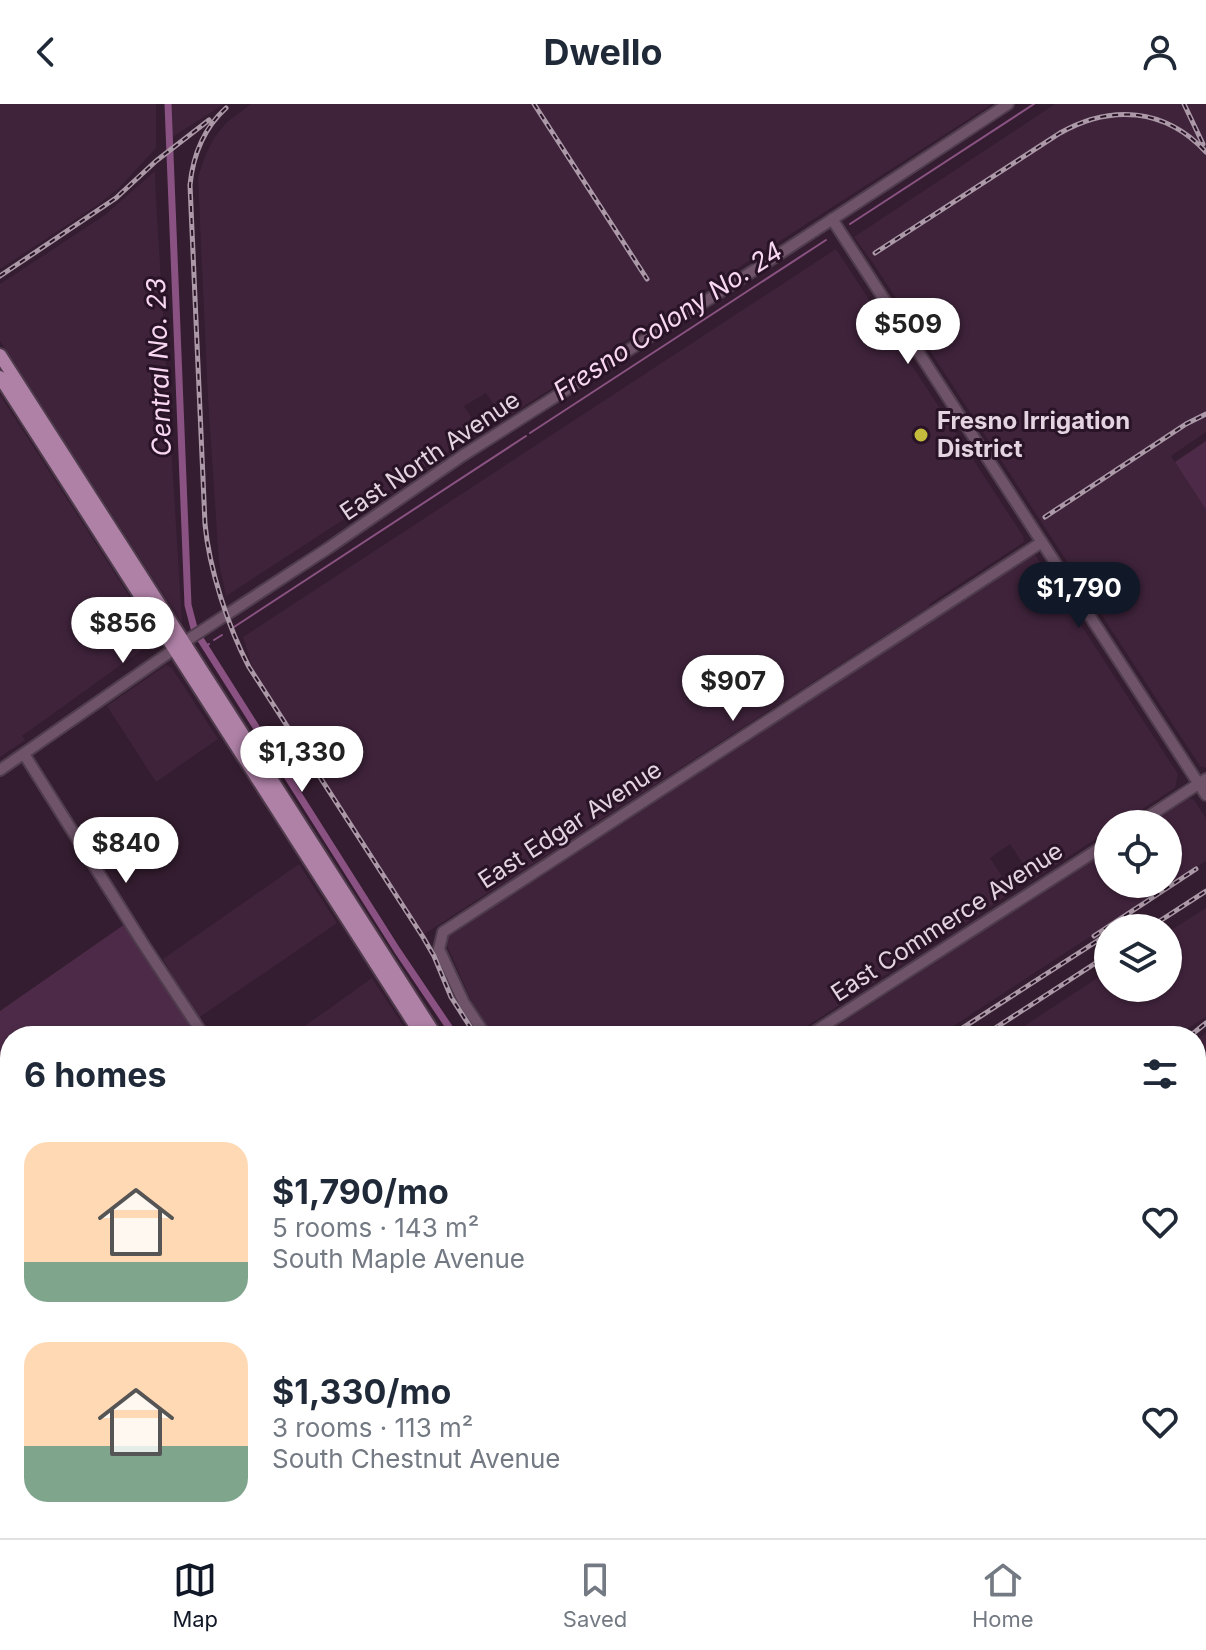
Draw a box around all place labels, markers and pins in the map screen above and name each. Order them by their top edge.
pin: $509 [861,298,955,366]
place label: Fresno Irrigation District [937,406,1130,463]
marker: Fresno Irrigation District [912,426,930,444]
pin: $1,790 [1014,562,1144,630]
pin: $856 [76,597,170,665]
pin: $907 [686,655,780,723]
pin: $1,330 [237,726,367,794]
pin: $840 [79,817,173,885]

